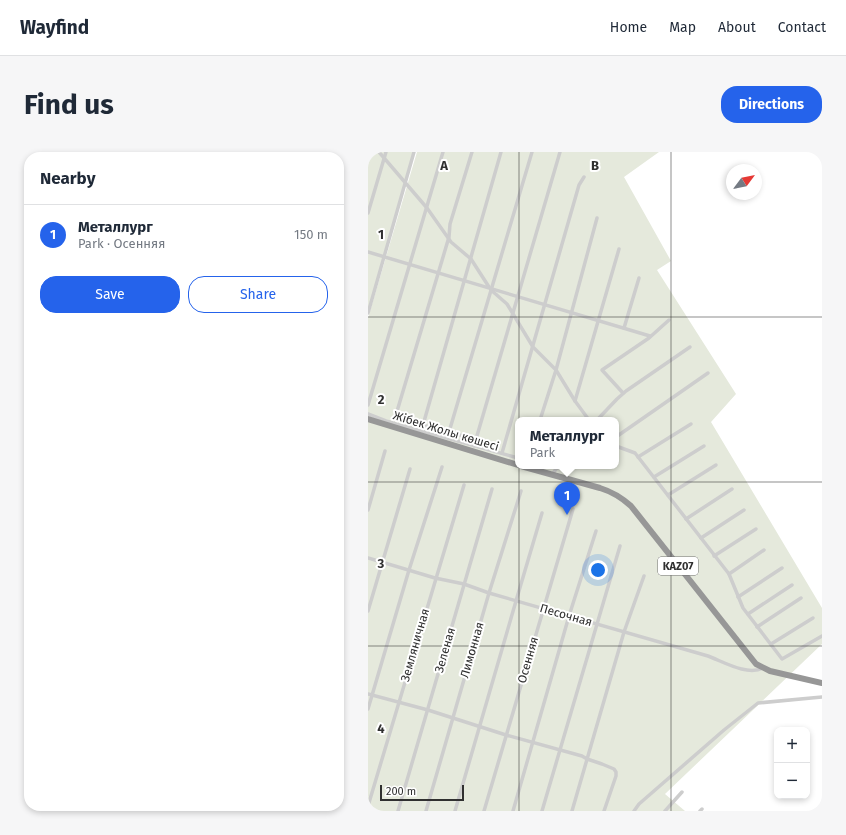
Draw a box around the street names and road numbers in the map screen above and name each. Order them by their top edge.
street label: Жібек Жолы көшесі [391,408,501,454]
road number: KAZ07 [658,557,698,575]
street label: Песочная [538,601,594,629]
street label: Земляничная [398,607,432,683]
street label: Лимонная [457,620,487,680]
street label: Зеленая [432,626,458,674]
street label: Осенняя [515,635,541,685]

